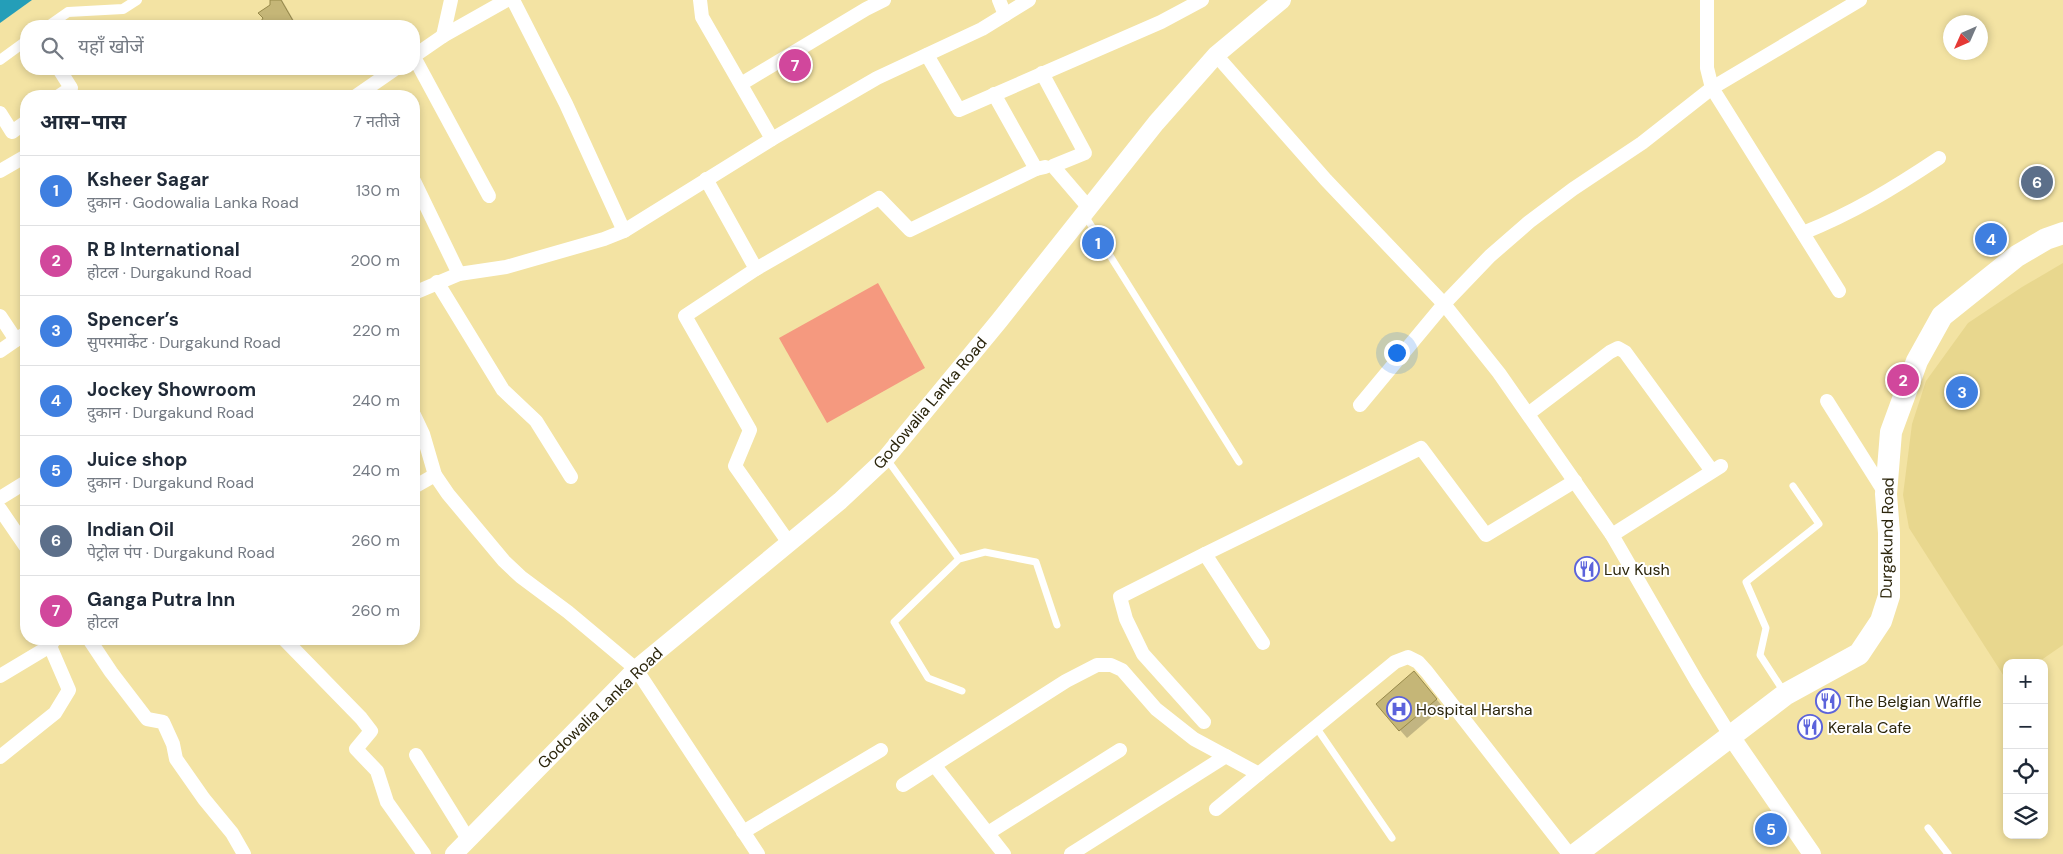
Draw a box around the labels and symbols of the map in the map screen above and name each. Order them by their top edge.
north arrow [1943,15,1988,60]
pin: 7 [779,46,811,84]
pin: 6 [2021,163,2053,201]
pin: 4 [1975,220,2007,258]
pin: 1 [1082,224,1114,262]
street label: Godowalia Lanka Road [868,333,992,473]
your location [1384,340,1410,366]
pin: 2 [1887,361,1919,399]
pin: 3 [1946,373,1978,411]
street label: Durgakund Road [1875,477,1899,599]
restaurant icon: Luv Kush [1574,556,1600,582]
place label: Luv Kush [1604,559,1670,580]
street label: Godowalia Lanka Road [533,643,667,773]
restaurant icon: The Belgian Waffle [1815,688,1841,714]
place label: The Belgian Waffle [1846,691,1982,712]
hospital icon: Hospital Harsha [1386,696,1412,722]
place label: Hospital Harsha [1416,699,1533,720]
restaurant icon: Kerala Cafe [1797,714,1823,740]
place label: Kerala Cafe [1828,717,1911,738]
pin: 5 [1755,810,1787,848]

